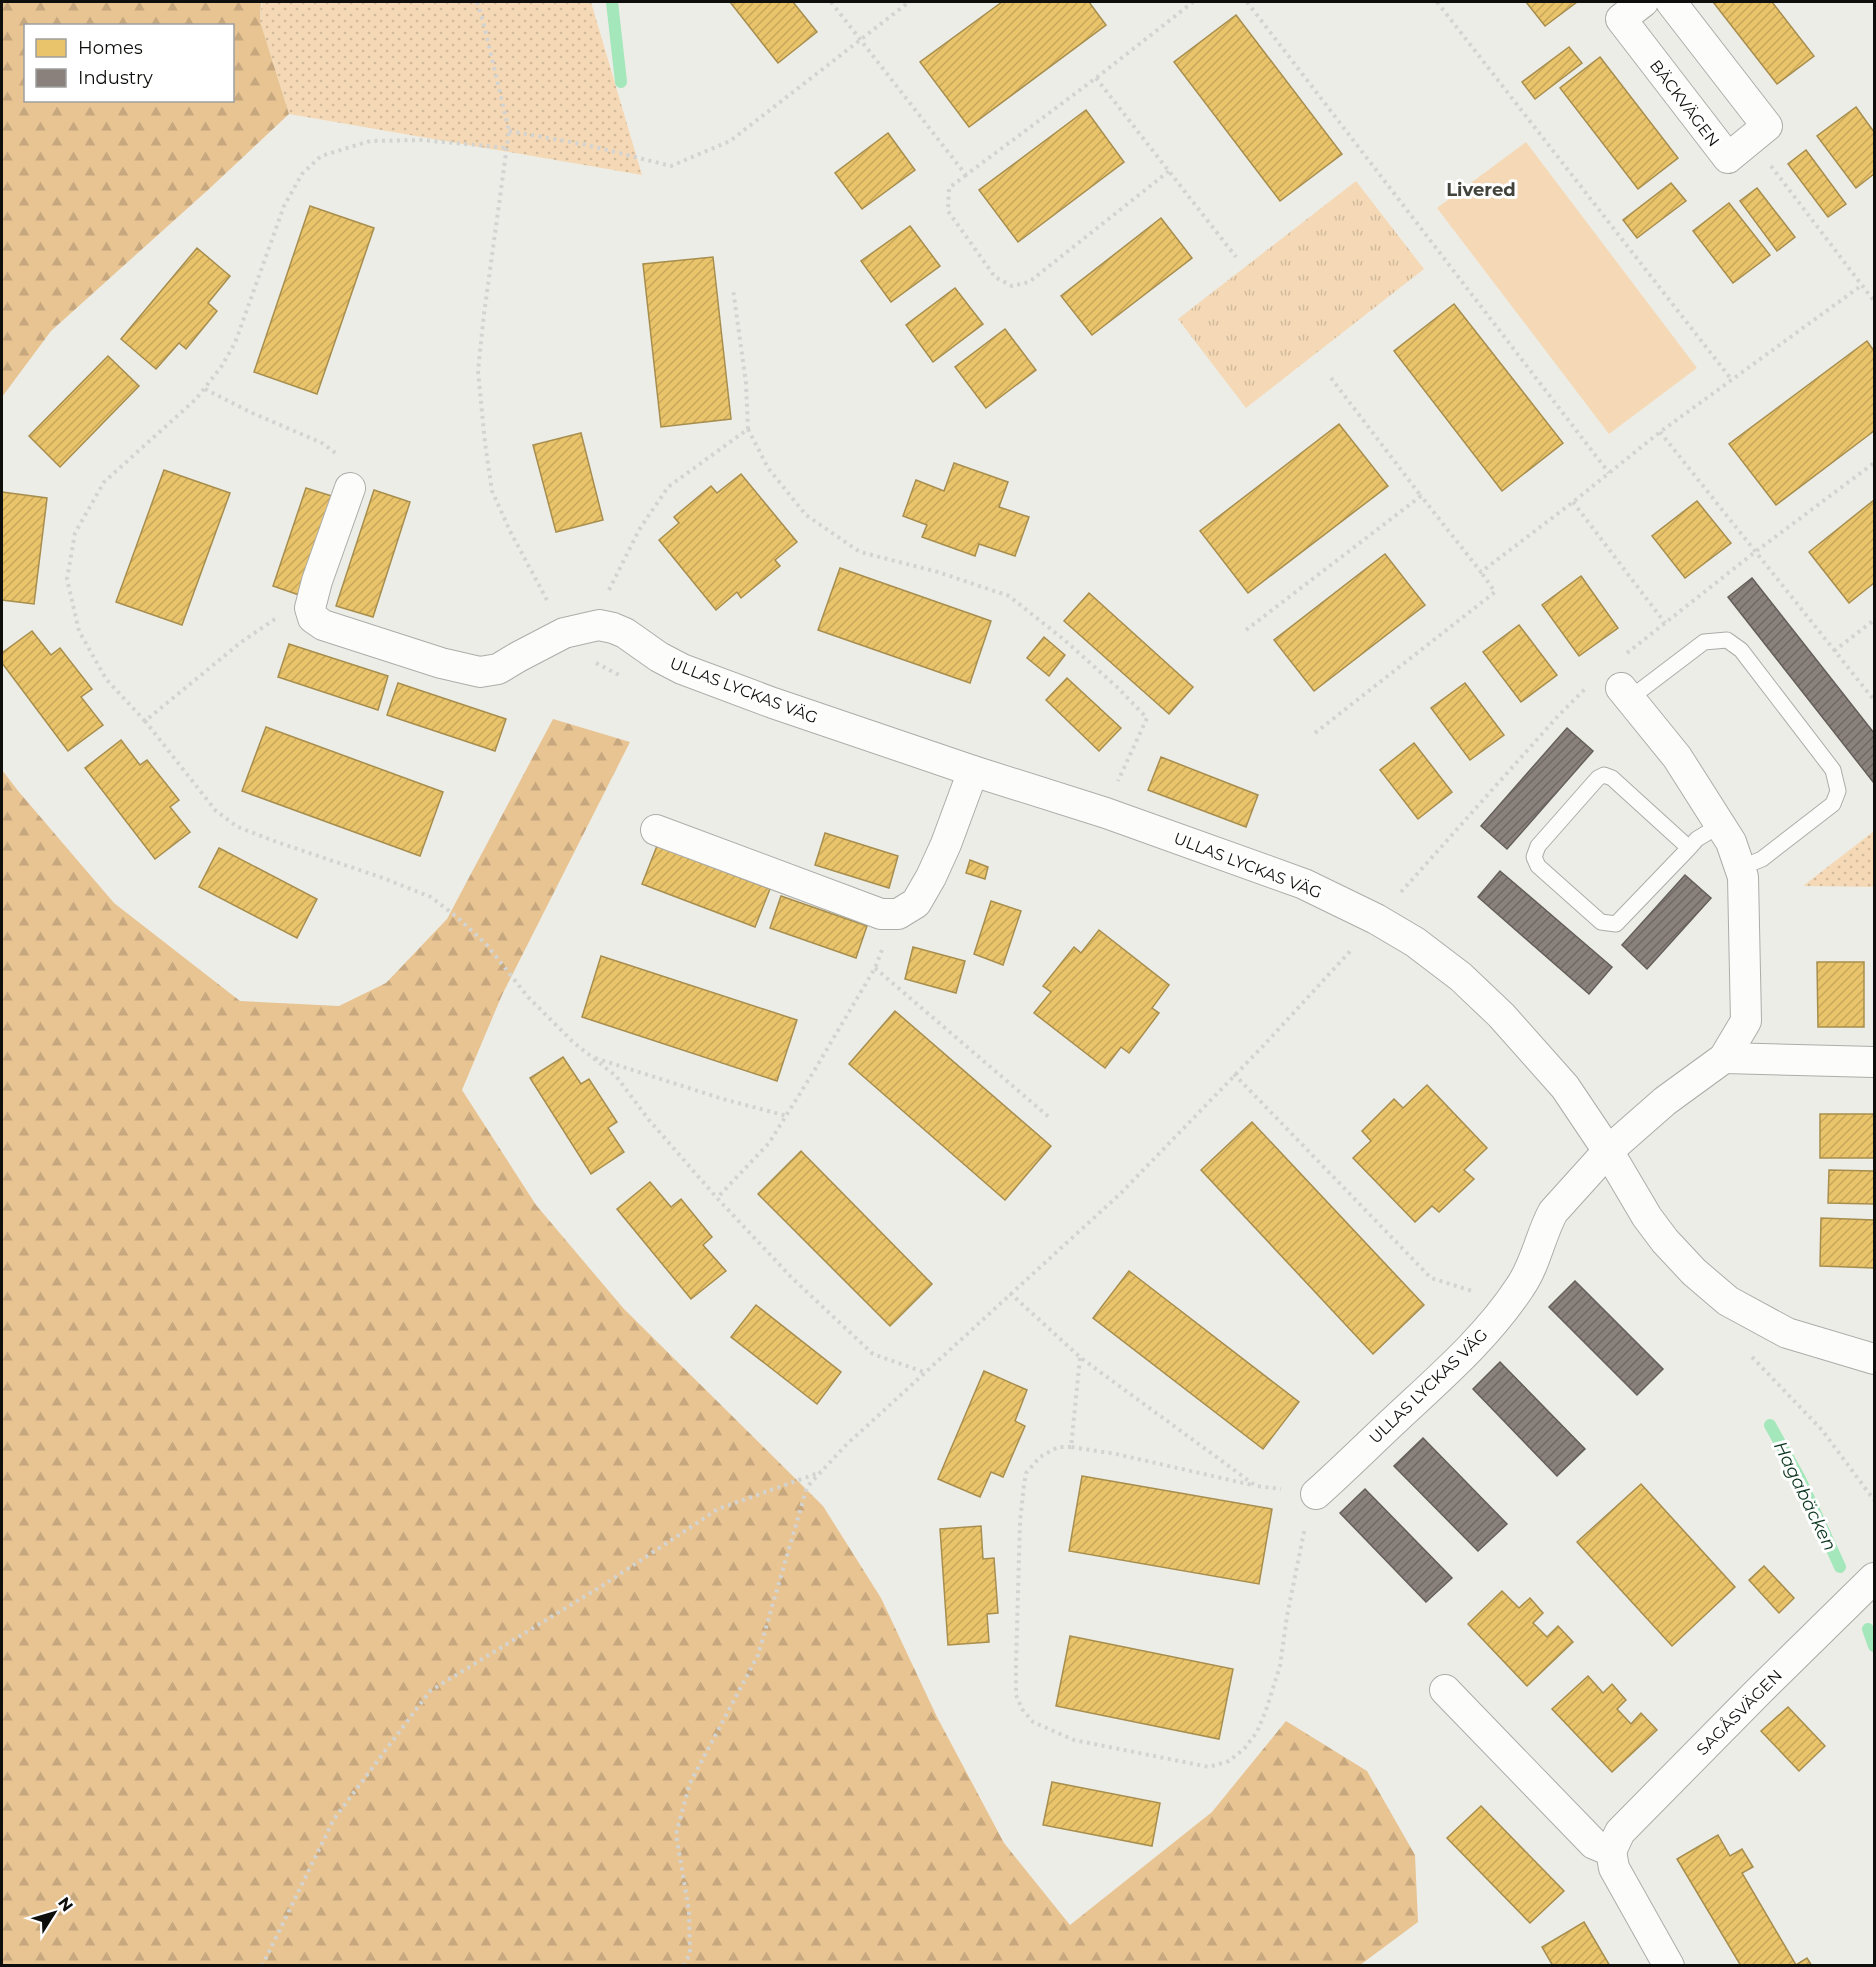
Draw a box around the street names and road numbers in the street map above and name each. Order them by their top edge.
street label: BÄCKVÄGEN [1646,56,1724,150]
street label: ULLAS LYCKAS VÄG [667,653,821,727]
street label: ULLAS LYCKAS VÄG [1171,828,1325,902]
street label: ULLAS LYCKAS VÄG [1365,1324,1491,1448]
street label: SAGÅSVÄGEN [1692,1665,1786,1759]

